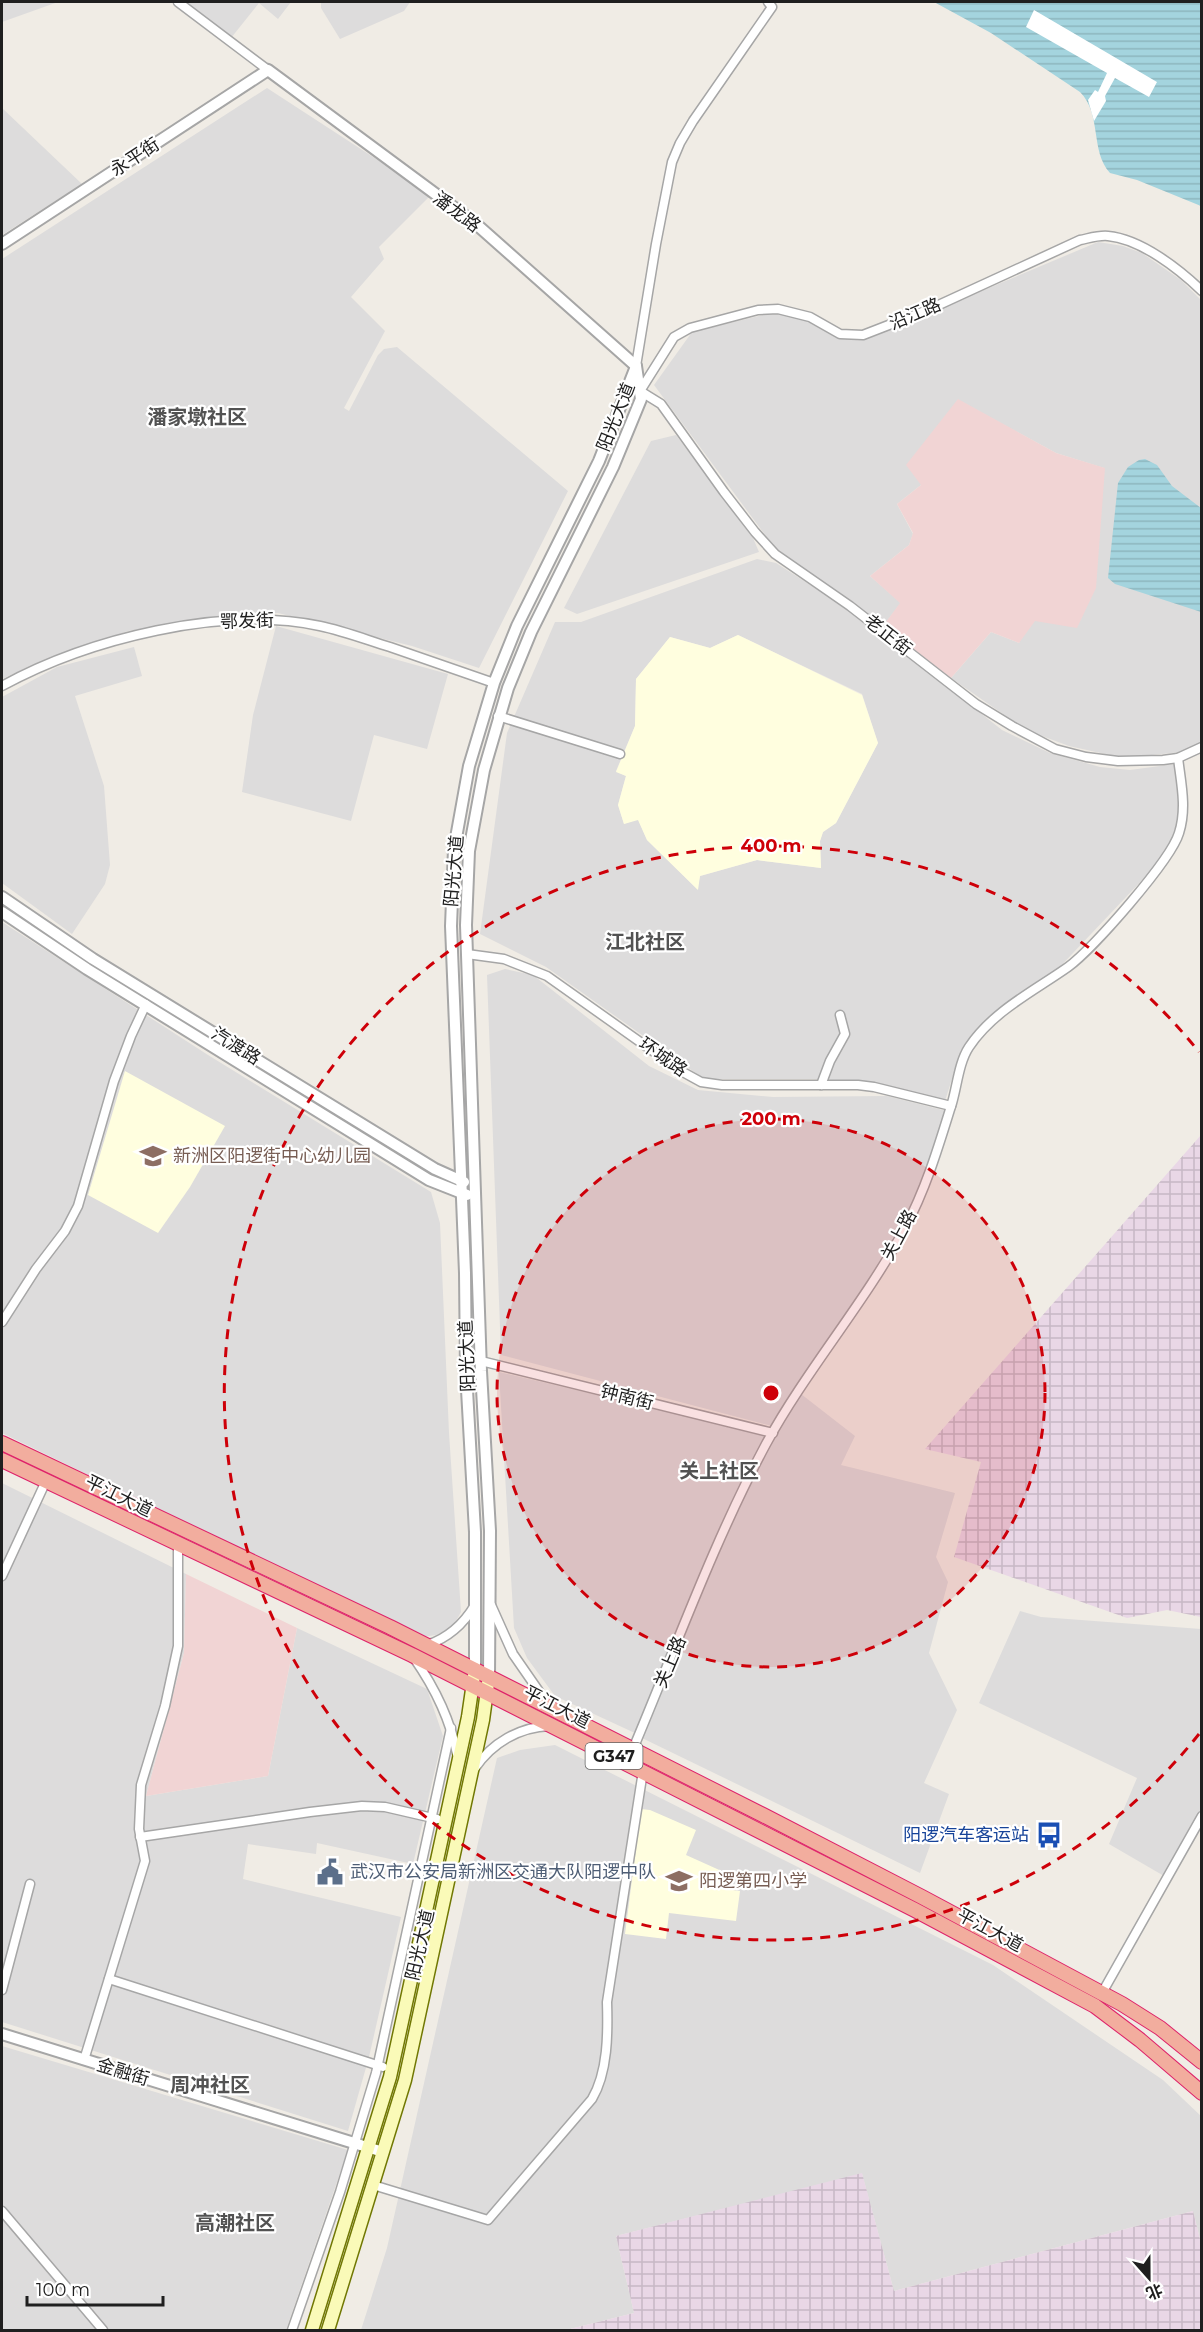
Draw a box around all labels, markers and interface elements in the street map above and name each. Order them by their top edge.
street label: 永平街 [106,133,164,181]
street label: 潘龙路 [429,187,485,237]
street label: 沿江路 [886,293,944,335]
street label: 阳光大道 [592,380,640,454]
district label: 潘家墩社区 [147,405,247,429]
street label: 鄂发街 [220,609,274,633]
street label: 老正街 [860,610,916,660]
street label: 阳光大道 [440,834,468,908]
text: 400 m [741,835,801,857]
district label: 江北社区 [605,930,685,954]
street label: 汽渡路 [207,1022,265,1070]
street label: 环城路 [635,1033,691,1081]
text: 200 m [741,1108,801,1130]
school or university icon: 新洲区阳逻街中心幼儿园 [138,1141,168,1171]
place label: 新洲区阳逻街中心幼儿园 [173,1145,371,1167]
street label: 关上路 [877,1206,921,1264]
street label: 阳光大道 [455,1320,479,1392]
street label: 钟南街 [598,1380,656,1414]
centre of rings [761,1383,781,1403]
district label: 关上社区 [679,1459,759,1483]
street label: 平江大道 [82,1470,156,1522]
street label: 关上路 [649,1633,691,1691]
street label: 平江大道 [520,1681,594,1733]
road number: G347 [586,1743,642,1769]
bus stop icon: 阳逻汽车客运站 [1034,1820,1064,1850]
place label: 阳逻汽车客运站 [903,1824,1029,1846]
public building icon: 武汉市公安局新洲区交通大队阳逻中队 [315,1857,345,1887]
place label: 武汉市公安局新洲区交通大队阳逻中队 [350,1861,656,1883]
school or university icon: 阳逻第四小学 [664,1866,694,1896]
place label: 阳逻第四小学 [699,1870,807,1892]
street label: 平江大道 [953,1903,1027,1957]
street label: 阳光大道 [401,1907,439,1983]
street label: 金融街 [94,2054,152,2090]
district label: 周冲社区 [170,2073,250,2097]
district label: 高潮社区 [195,2211,275,2235]
north arrow [1119,2248,1179,2308]
scale bar [27,2269,164,2307]
text: 100 m [36,2279,90,2301]
text: 北 [1143,2280,1165,2303]

